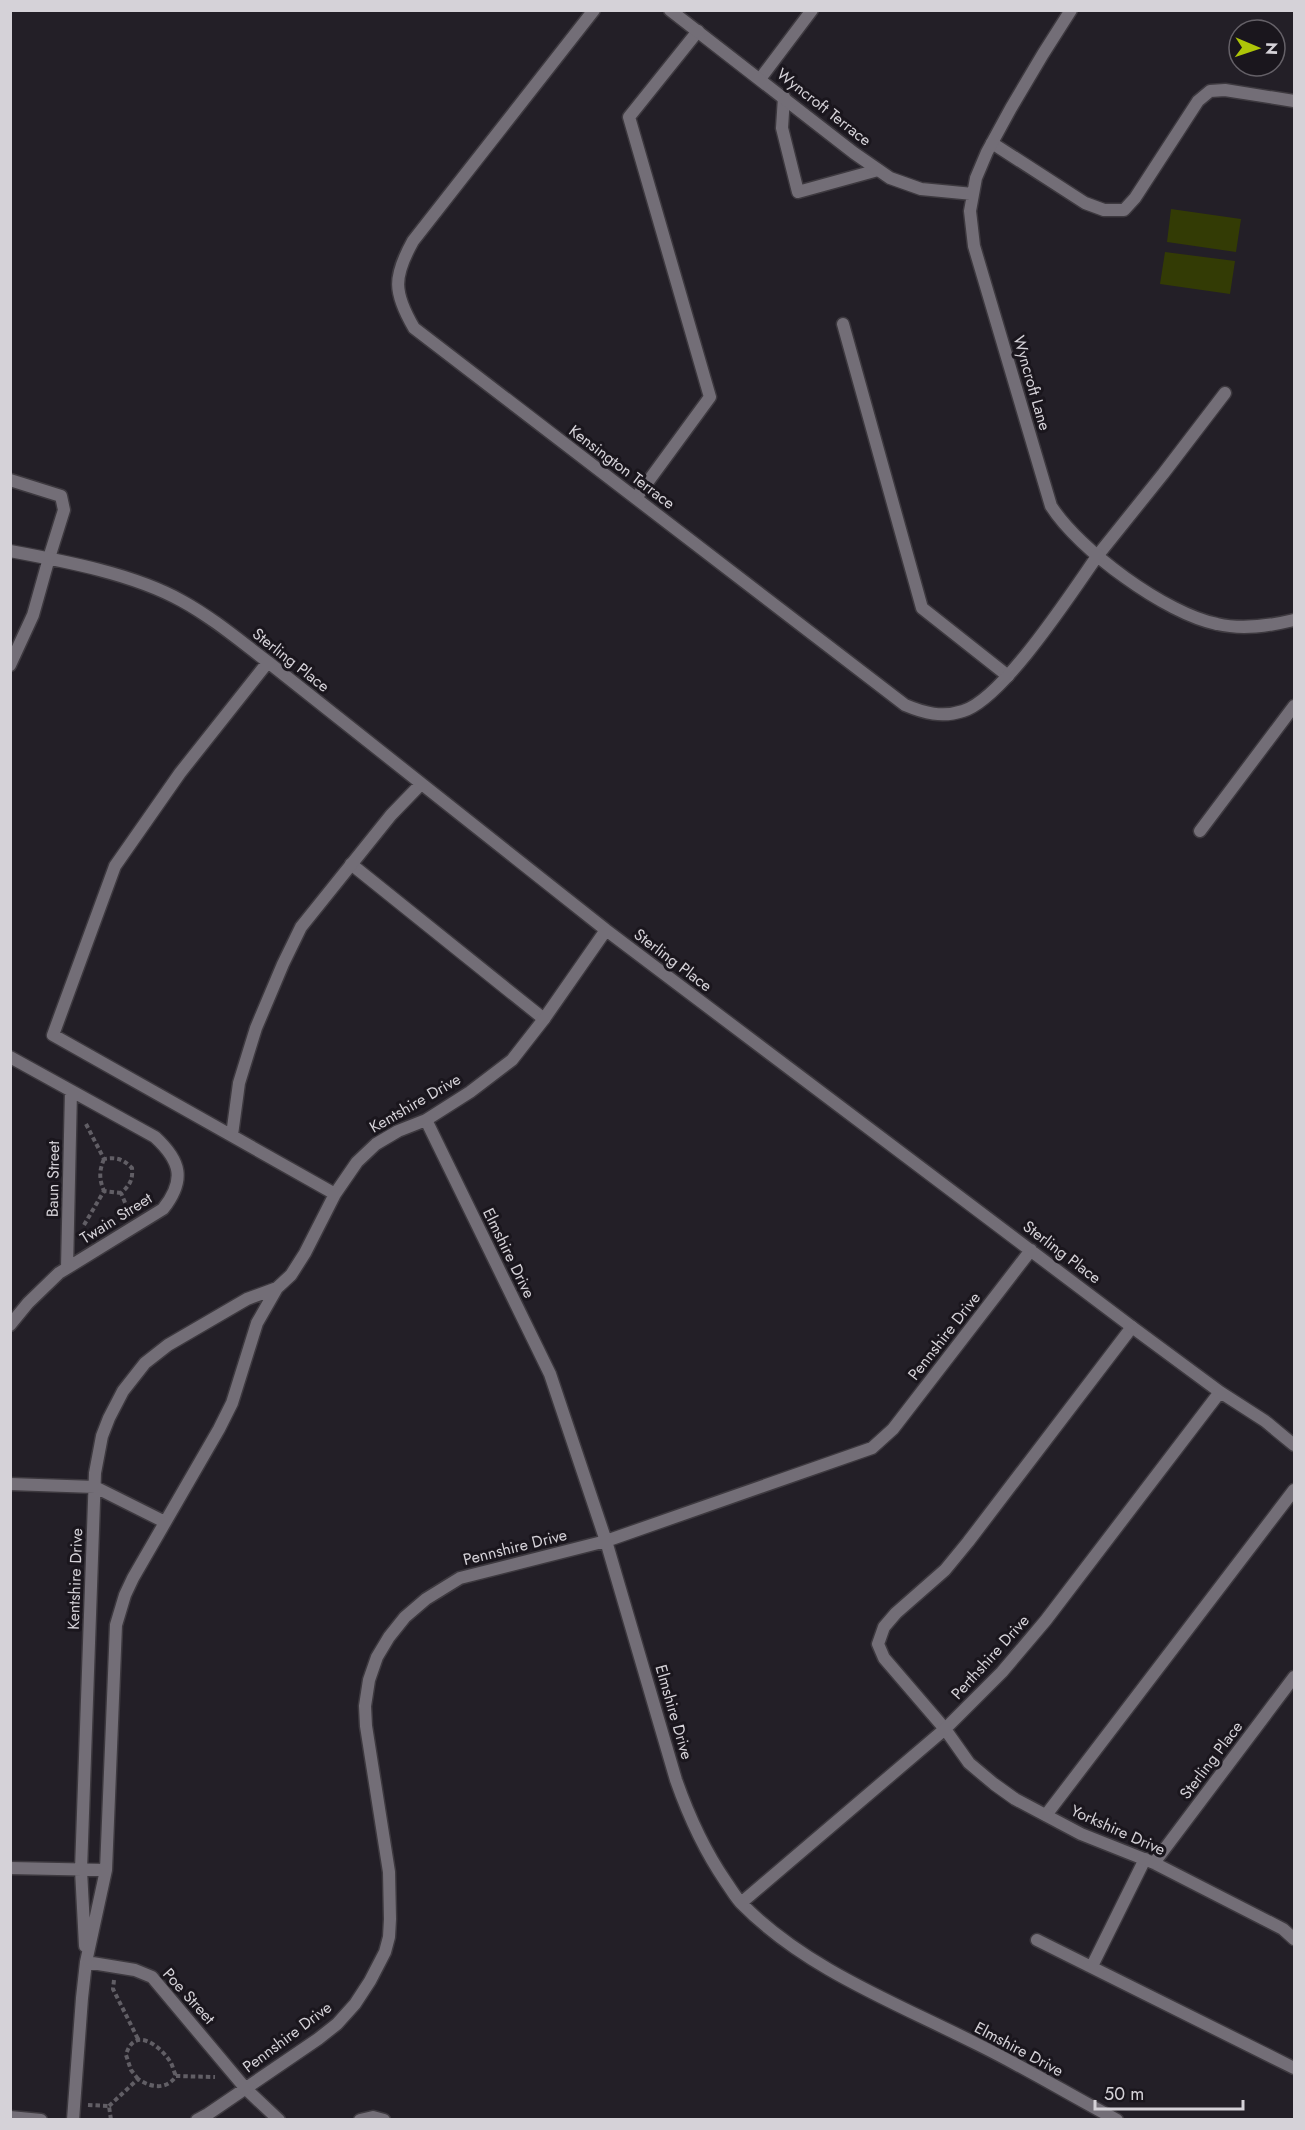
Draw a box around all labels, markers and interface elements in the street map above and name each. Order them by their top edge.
north arrow [1227,18,1287,78]
text: N [1260,42,1283,55]
street label: Wyncroft Terrace [772,63,876,151]
street label: Wyncroft Lane [1007,333,1057,433]
street label: Kensington Terrace [564,419,680,515]
street label: Sterling Place [247,622,335,698]
street label: Sterling Place [629,923,717,997]
street label: Kentshire Drive [365,1068,465,1138]
street label: Baun Street [41,1140,65,1217]
street label: Twain Street [76,1187,157,1249]
street label: Elmshire Drive [477,1204,541,1302]
street label: Sterling Place [1018,1215,1106,1289]
street label: Pennshire Drive [902,1287,986,1385]
street label: Pennshire Drive [461,1523,569,1571]
street label: Kentshire Drive [62,1528,88,1630]
street label: Perthshire Drive [946,1610,1034,1704]
street label: Elmshire Drive [649,1662,699,1762]
street label: Sterling Place [1174,1716,1248,1804]
street label: Yorkshire Drive [1067,1799,1169,1861]
street label: Poe Street [158,1963,220,2029]
street label: Pennshire Drive [238,1996,336,2078]
street label: Elmshire Drive [970,2016,1068,2082]
scale bar [1095,2073,1244,2111]
text: 50 m [1104,2081,1144,2107]

